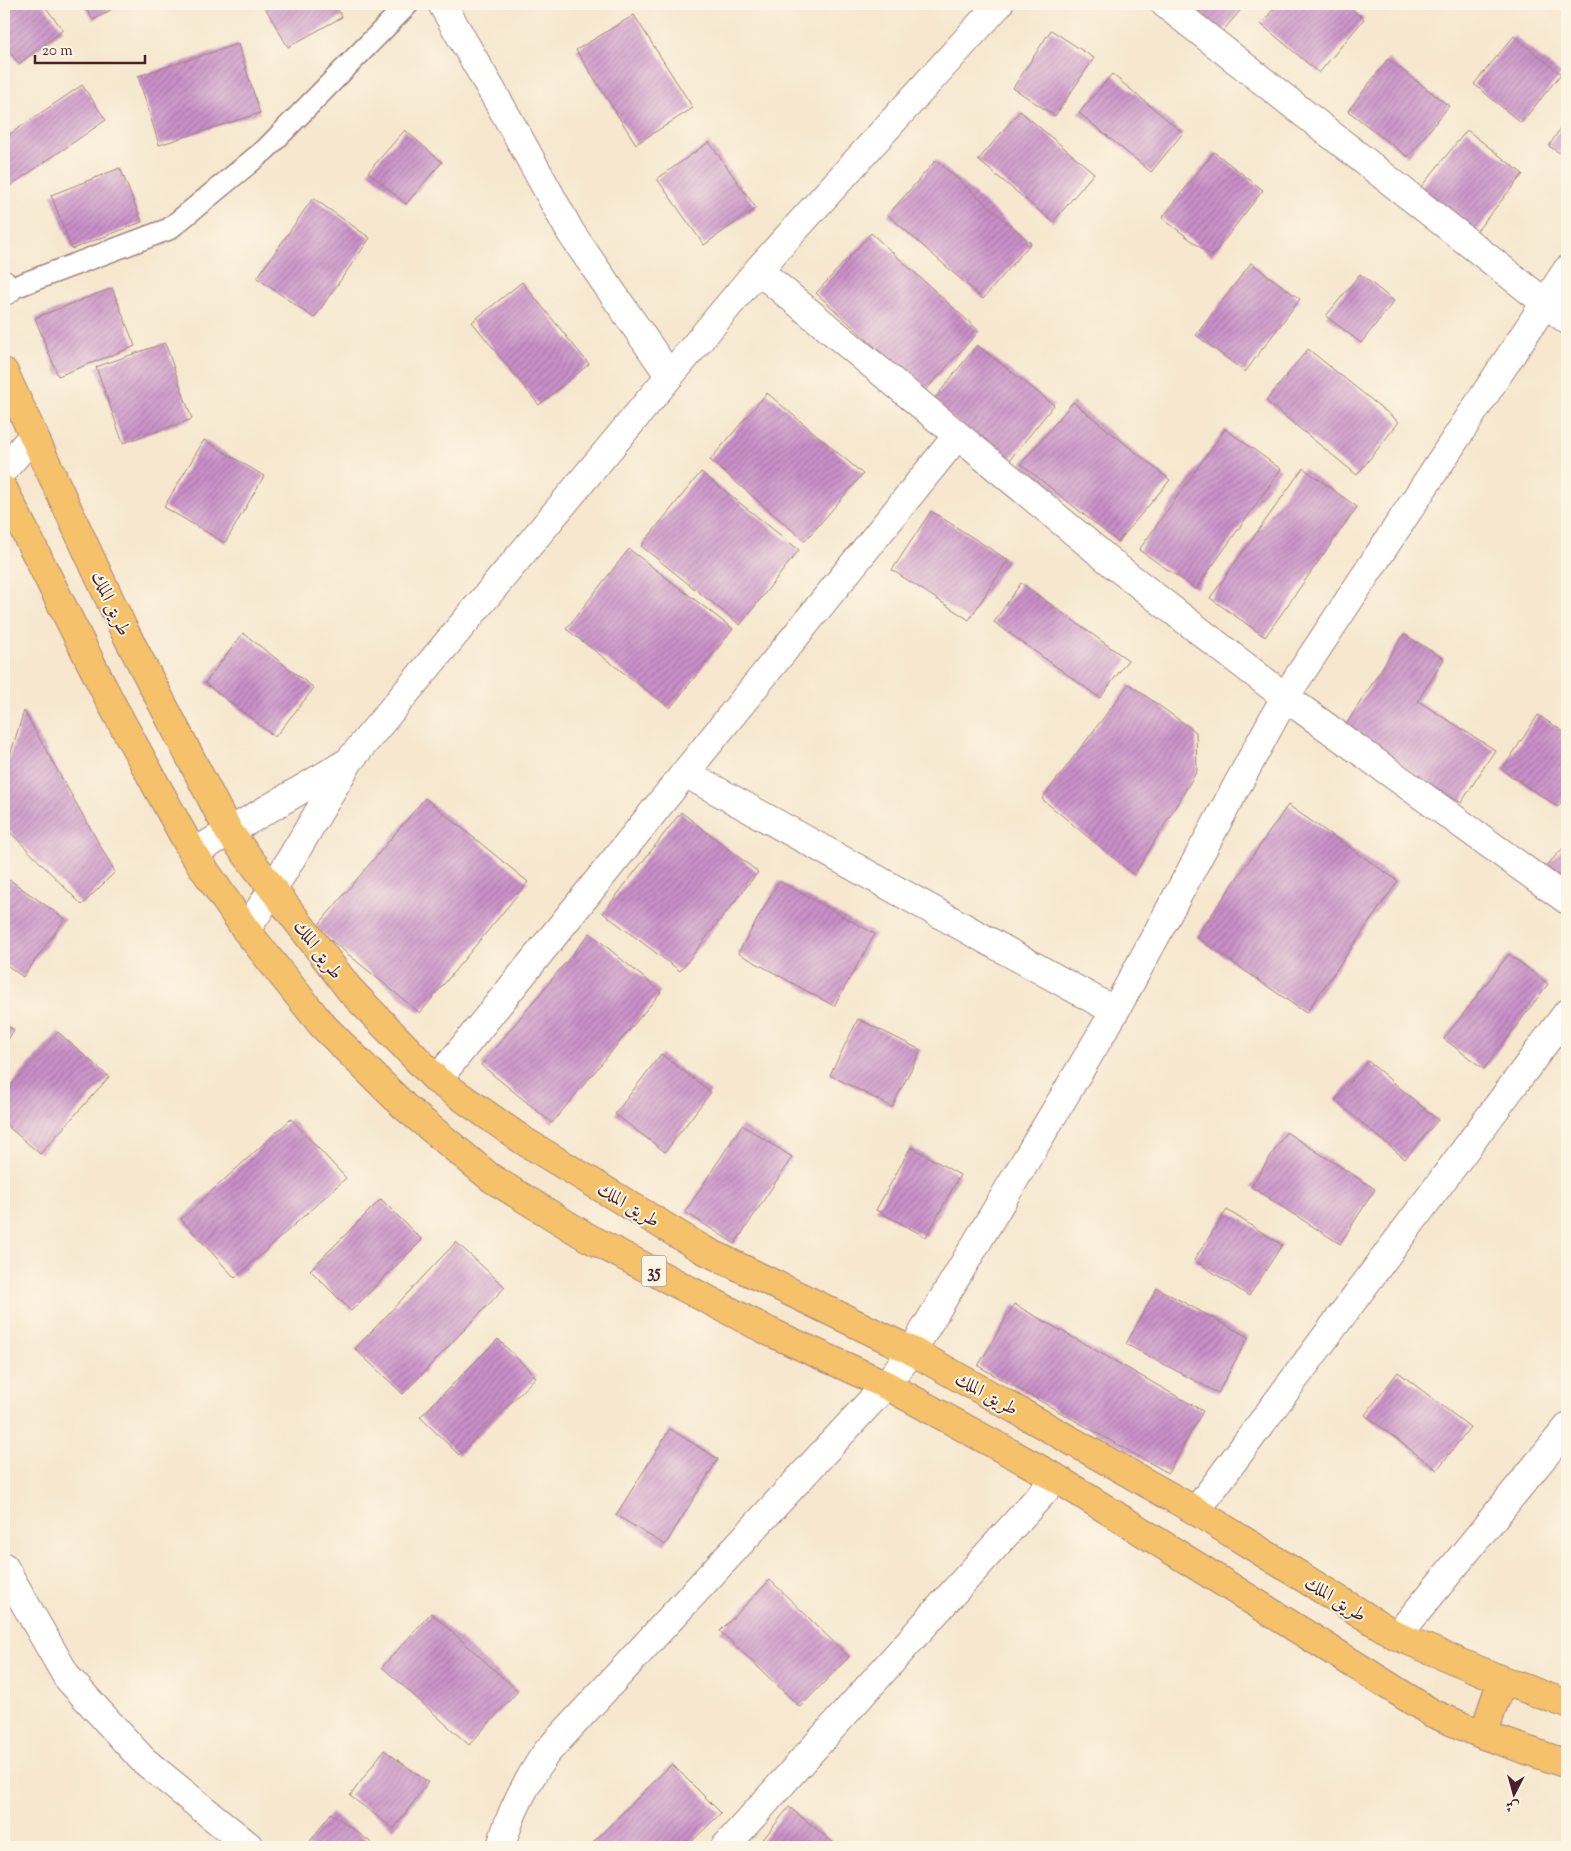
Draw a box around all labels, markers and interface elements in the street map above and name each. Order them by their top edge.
scale bar [35,32,145,64]
text: 20 m [42,41,73,62]
street label: طريق الملك [83,567,137,641]
street label: طريق الملك [285,915,349,986]
street label: طريق الملك [591,1177,664,1235]
road number: 35 [642,1256,666,1286]
street label: طريق الملك [949,1367,1022,1424]
street label: طريق الملك [1298,1570,1371,1630]
north arrow [1488,1768,1538,1818]
text: ش [1505,1794,1521,1816]

